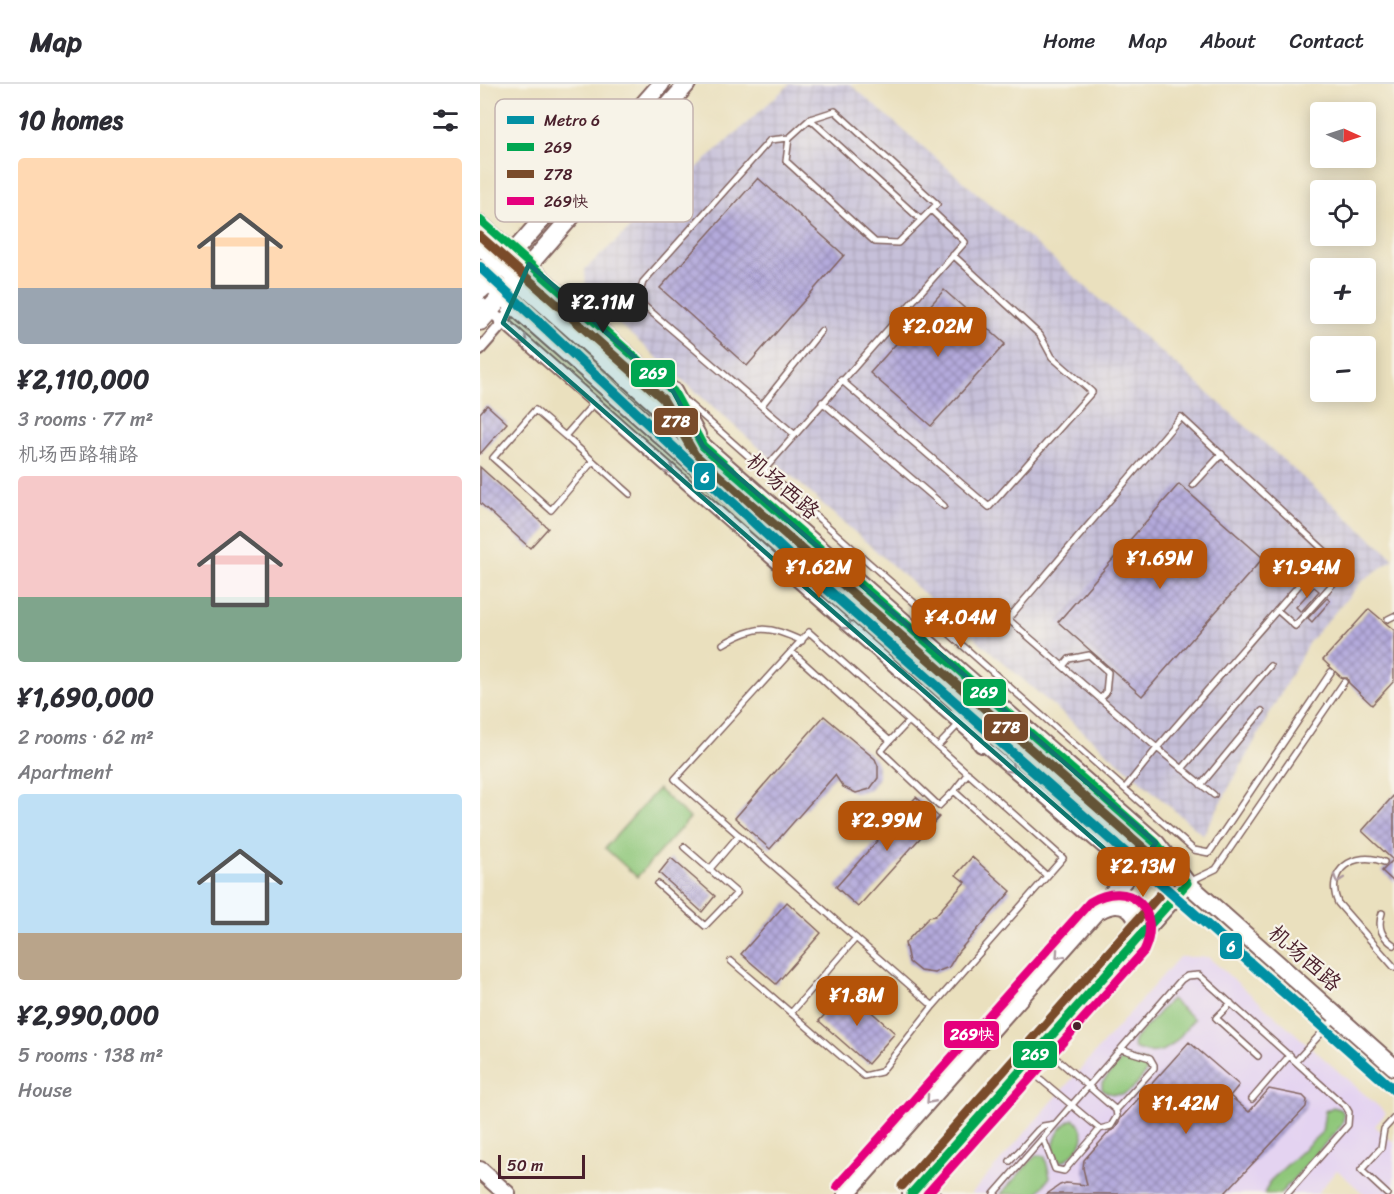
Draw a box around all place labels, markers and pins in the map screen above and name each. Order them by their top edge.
pin: ¥2.11M [554,283,652,334]
pin: ¥2.02M [889,307,987,358]
pin: ¥1.69M [1111,539,1209,590]
pin: ¥1.62M [770,548,868,599]
pin: ¥1.94M [1258,548,1356,599]
pin: ¥4.04M [912,598,1010,649]
pin: ¥2.99M [838,801,936,852]
pin: ¥2.13M [1094,847,1192,898]
pin: ¥1.8M [815,976,899,1027]
unlabelled marker [1071,1020,1083,1032]
pin: ¥1.42M [1137,1084,1235,1135]

